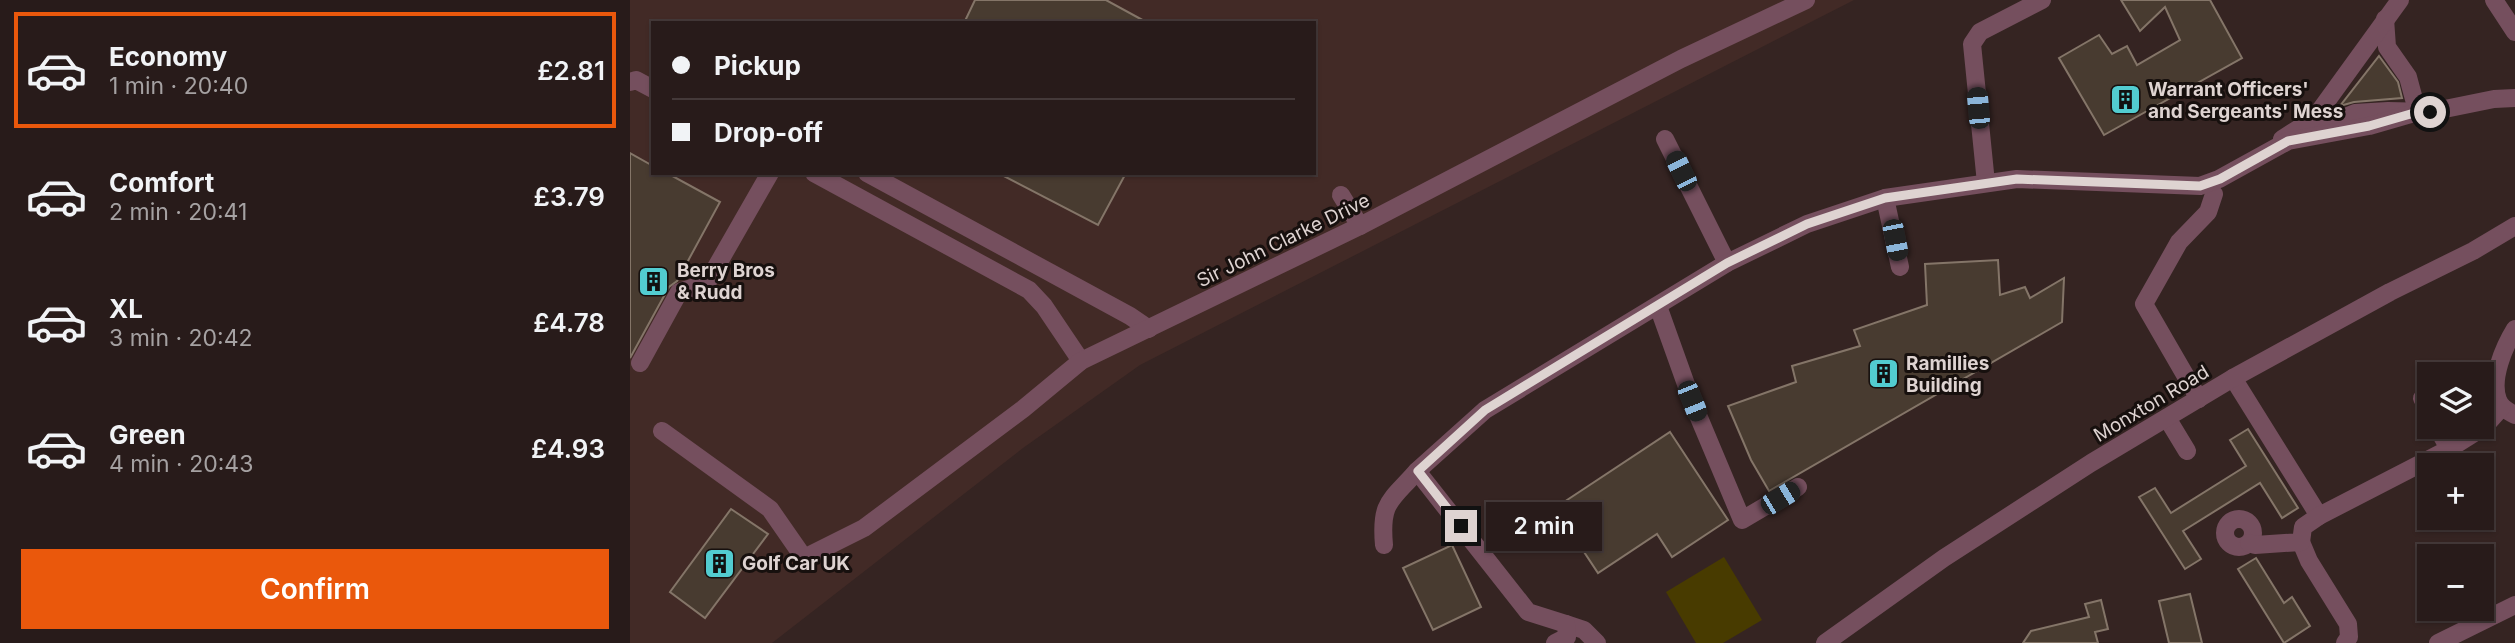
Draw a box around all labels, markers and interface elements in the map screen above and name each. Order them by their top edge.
icon: car [25,39,88,102]
text: Economy [109,41,227,72]
text: Pickup [714,50,801,81]
text: £2.81 [537,55,605,86]
text: 1 min · 20:40 [109,72,248,100]
place label: Warrant Officers' and Sergeants' Mess [2148,78,2343,123]
building icon: Warrant Officers' and Sergeants' Mess [2108,83,2142,117]
car [1966,86,1991,130]
route start [2414,96,2446,128]
text: Drop-off [714,117,823,148]
car [1663,148,1700,194]
icon: car [25,165,88,228]
text: Comfort [109,167,214,198]
text: £3.79 [534,181,605,212]
street label: Sir John Clarke Drive [1193,189,1373,292]
text: 2 min · 20:41 [109,198,247,226]
car [1881,217,1910,263]
place label: Berry Bros & Rudd [677,259,775,304]
building icon: Berry Bros & Rudd [637,264,671,298]
icon: car [25,291,88,354]
text: XL [109,293,143,324]
text: £4.78 [533,307,605,338]
text: 3 min · 20:42 [109,324,253,352]
place label: Ramillies Building [1906,352,1989,397]
building icon: Ramillies Building [1866,357,1900,391]
street label: Monxton Road [2089,360,2213,447]
map controls [2417,362,2494,621]
button: layers [2417,362,2494,439]
car [1675,378,1710,424]
icon: car [25,417,88,480]
text: Green [109,419,186,450]
text: £4.93 [531,433,605,464]
text: 4 min · 20:43 [109,450,253,478]
button: + [2417,453,2494,530]
car [1757,478,1804,518]
callout: 2 min [1486,502,1601,550]
route end [1445,510,1477,542]
text: 2 min [1514,512,1574,540]
button: − [2417,544,2494,621]
building icon: Golf Car UK [702,546,736,580]
button: Confirm [21,549,609,629]
place label: Golf Car UK [742,552,850,575]

